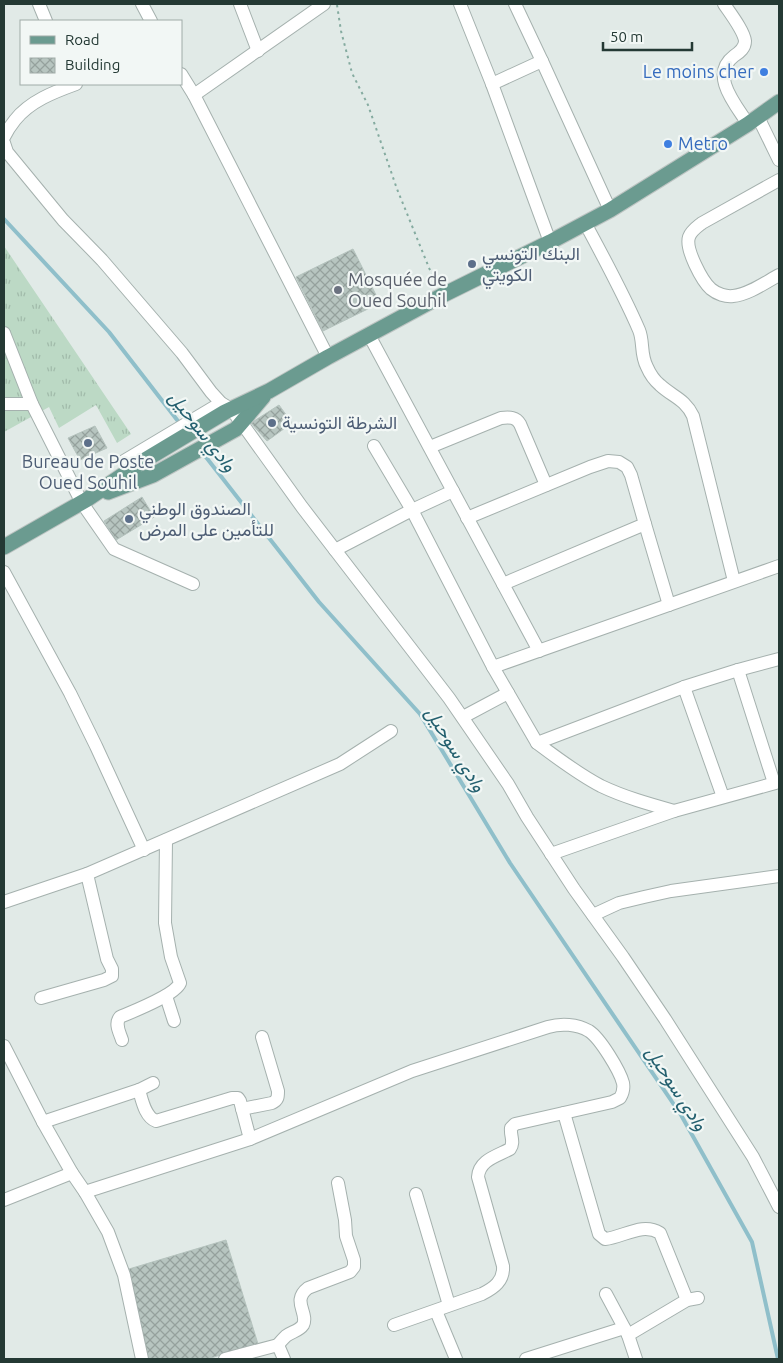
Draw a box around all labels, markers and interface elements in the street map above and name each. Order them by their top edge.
legend [20,20,182,85]
scale bar [603,20,692,52]
text: 50 m [610,28,643,45]
text: Road [65,31,100,48]
text: Building [65,56,120,73]
place label: Le moins cher [643,61,754,81]
marker: Le moins cher [758,66,770,78]
place label: Metro [678,133,728,153]
marker: Metro [662,138,674,150]
place label: البنك التونسي الكويتي [482,243,580,290]
marker: البنك التونسي الكويتي [466,258,478,270]
place label: Mosquée de Oued Souhil [348,269,447,310]
marker: Mosquée de Oued Souhil [332,284,344,296]
water label: وادي سوحيل [161,386,242,479]
place label: الشرطة التونسية [282,412,397,434]
marker: الشرطة التونسية [266,417,278,429]
marker: Bureau de Poste Oued Souhil [82,437,94,449]
place label: Bureau de Poste Oued Souhil [22,451,154,492]
place label: الصندوق الوطني للتأمين على المرض [139,498,274,541]
marker: الصندوق الوطني للتأمين على المرض [123,513,135,525]
water label: وادي سوحيل [417,702,491,799]
water label: وادي سوحيل [637,1042,713,1138]

